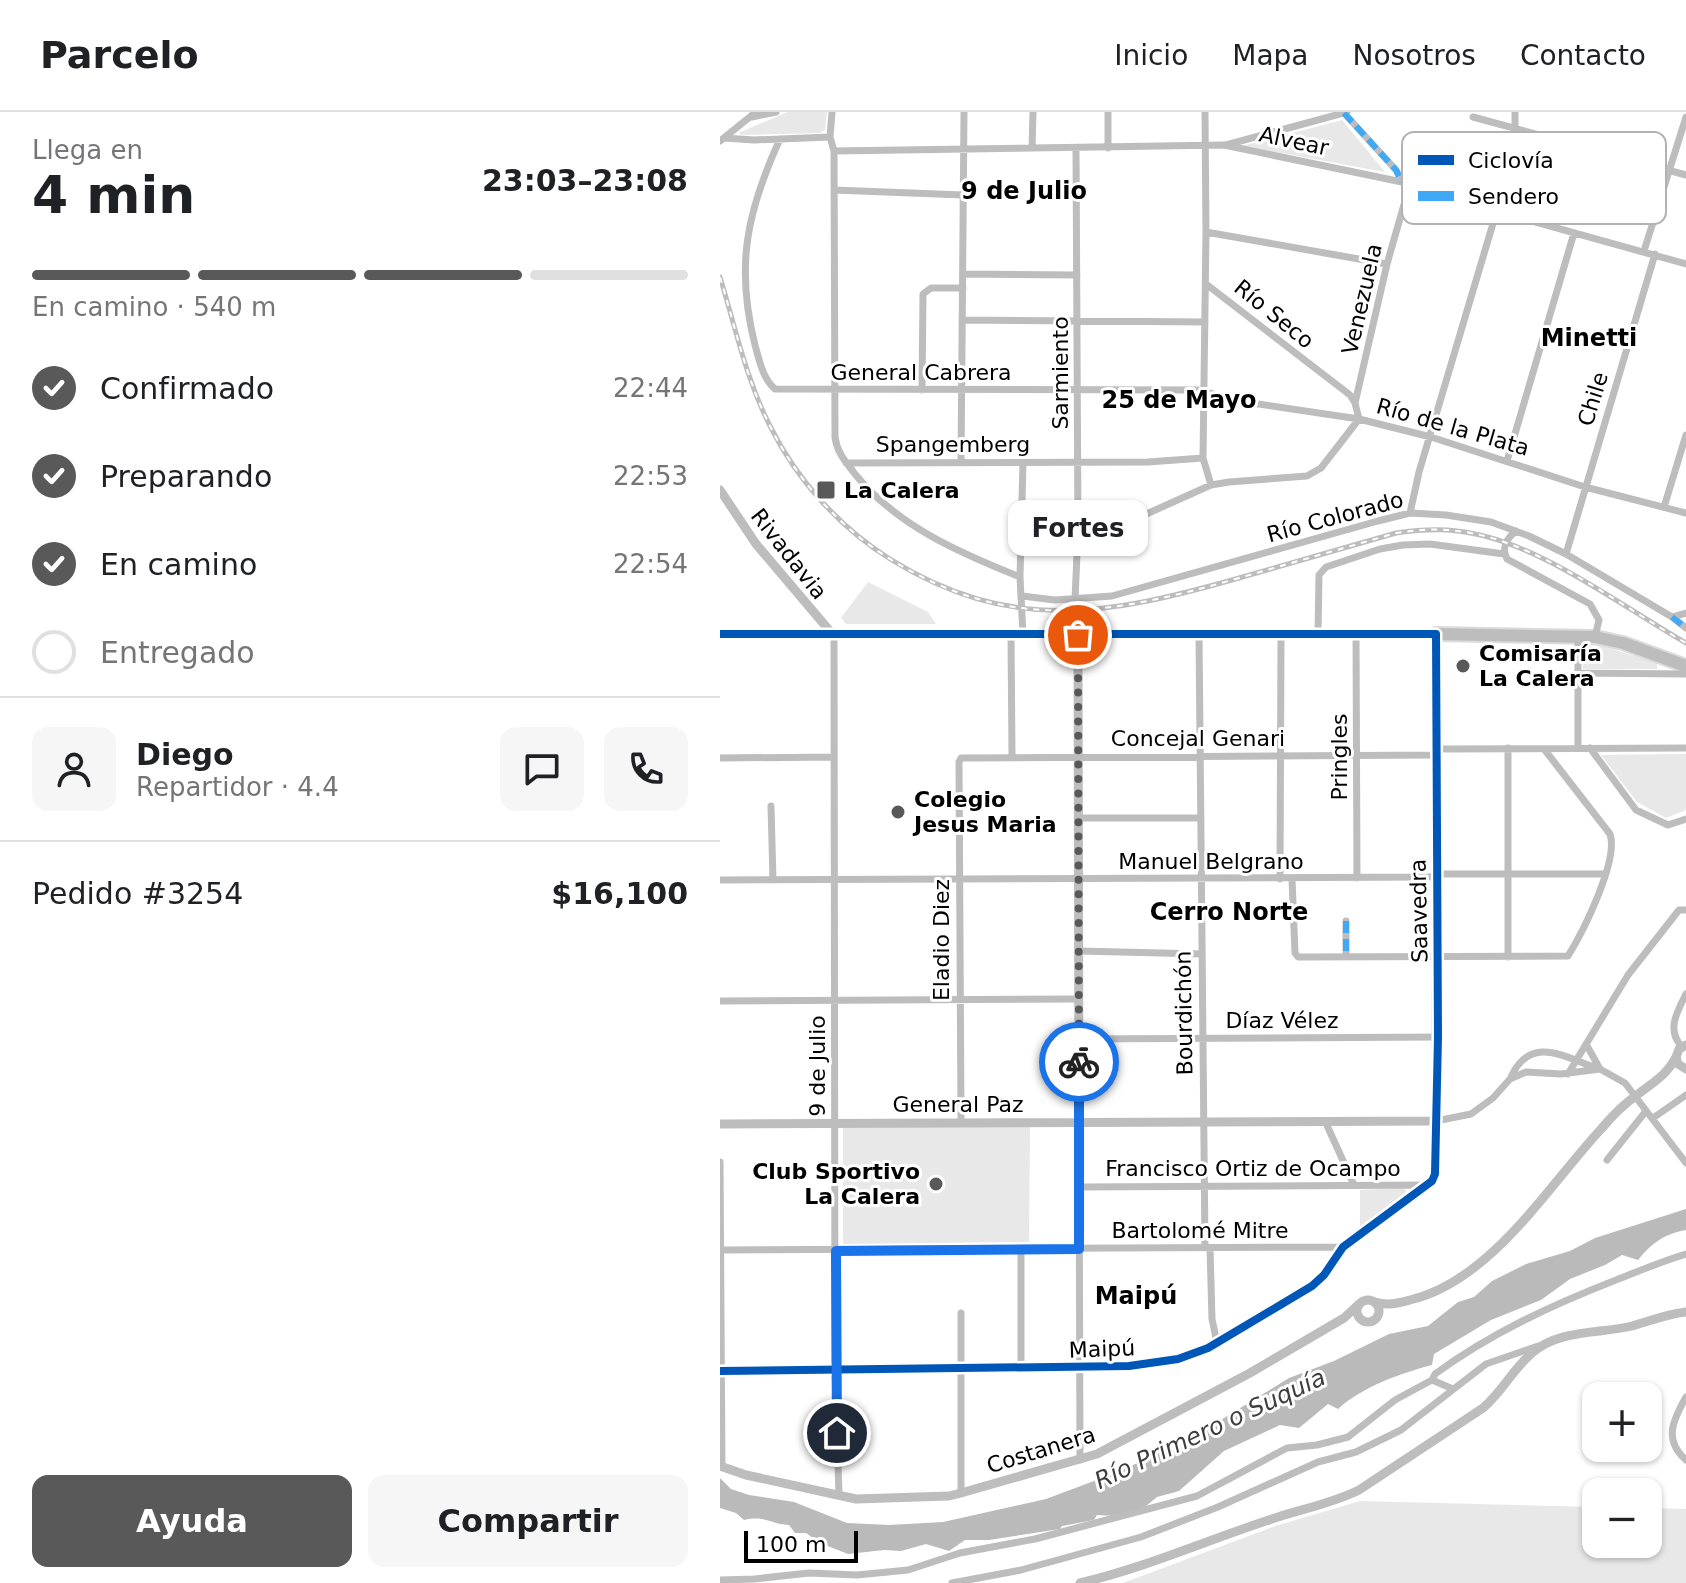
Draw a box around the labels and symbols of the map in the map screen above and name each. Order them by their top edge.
street label: Alvear [1257,121,1332,161]
legend [1402,132,1666,224]
text: Ciclovía [1468,148,1554,173]
district label: 9 de Julio [961,177,1087,205]
text: Sendero [1468,184,1559,209]
street label: Venezuela [1337,241,1387,357]
street label: Río Seco [1229,274,1319,354]
street label: Sarmiento [1048,316,1073,430]
district label: Minetti [1541,324,1637,352]
street label: General Cabrera [830,360,1012,385]
street label: Chile [1573,369,1613,429]
district label: 25 de Mayo [1101,386,1257,414]
street label: Río de la Plata [1374,393,1532,461]
street label: Spangemberg [876,432,1030,457]
place label: La Calera [844,478,960,503]
marker: La Calera [815,479,837,501]
street label: Río Colorado [1264,487,1406,547]
callout: Fortes [1008,499,1148,555]
street label: Rivadavia [746,504,832,604]
pin [1044,601,1112,669]
place label: Comisaría La Calera [1479,641,1602,691]
marker: Comisaría La Calera [1454,657,1472,675]
street label: Pringles [1327,713,1352,801]
street label: Concejal Genari [1111,726,1285,751]
place label: Colegio Jesus Maria [912,787,1057,837]
marker: Colegio Jesus Maria [889,803,907,821]
street label: Manuel Belgrano [1118,849,1304,874]
street label: Saavedra [1406,859,1432,963]
street label: Eladio Diez [929,879,954,1001]
district label: Cerro Norte [1150,898,1308,926]
street label: Bourdichón [1170,950,1198,1076]
street label: Díaz Vélez [1225,1008,1339,1033]
street label: 9 de Julio [805,1015,830,1117]
courier [1039,1022,1119,1102]
street label: General Paz [892,1092,1024,1117]
street label: Francisco Ortiz de Ocampo [1105,1156,1401,1181]
place label: Club Sportivo La Calera [752,1159,920,1209]
marker: Club Sportivo La Calera [927,1175,945,1193]
street label: Bartolomé Mitre [1111,1218,1289,1243]
district label: Maipú [1095,1282,1177,1310]
street label: Maipú [1068,1335,1136,1363]
water label: Río Primero o Suquía [1090,1363,1330,1495]
pin [803,1399,871,1467]
street label: Costanera [984,1422,1098,1478]
scale bar [744,1527,858,1563]

